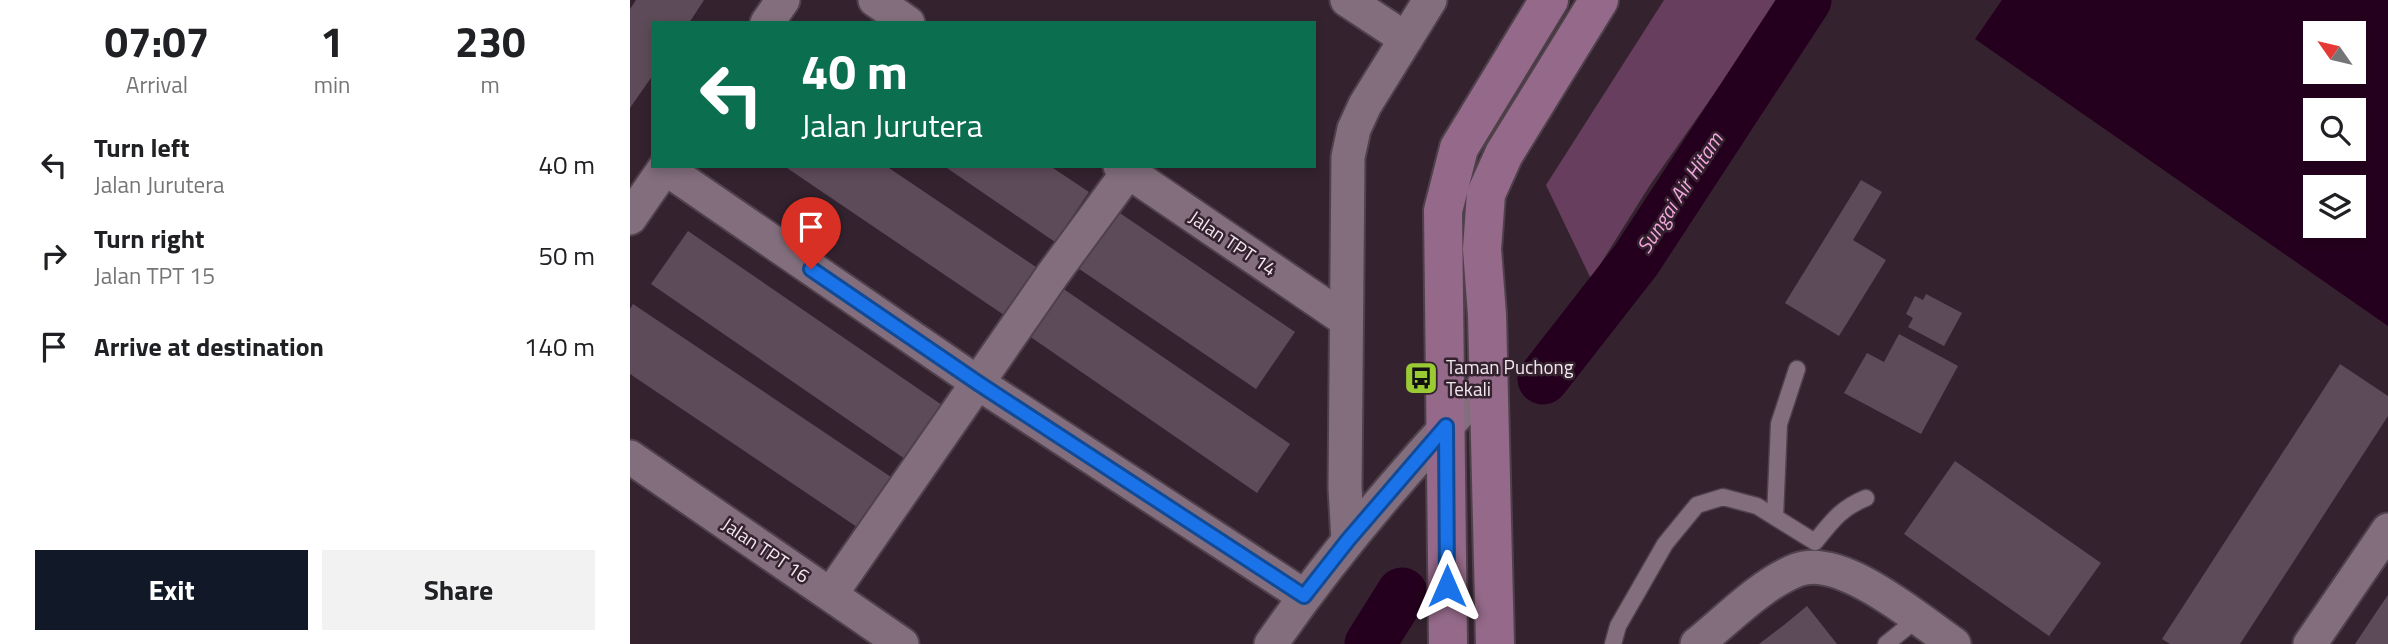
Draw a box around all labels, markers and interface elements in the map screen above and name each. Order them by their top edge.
text: 07:07 [104,9,209,73]
text: 1 [320,9,344,73]
text: 230 [455,9,525,73]
north arrow [2303,21,2366,84]
map controls [2303,21,2366,238]
text: 40 m [801,33,908,108]
icon: left [686,49,777,140]
text: Arrival [126,67,188,102]
text: min [314,67,350,102]
text: m [481,67,500,102]
button: search [2303,98,2366,161]
text: Jalan Jurutera [801,101,983,149]
water label: Sungai Air Hitam [1628,125,1731,259]
text: Turn left [94,128,189,167]
text: 40 m [538,145,595,184]
icon: left [35,146,73,184]
text: Jalan Jurutera [94,167,225,202]
button: layers [2303,175,2366,238]
pin [781,197,841,269]
street label: Jalan TPT 14 [1184,203,1283,283]
icon: arrive [792,208,830,246]
text: Turn right [94,219,205,258]
text: 50 m [538,236,595,275]
icon: right [35,237,73,275]
text: Jalan TPT 15 [94,258,215,293]
text: Arrive at destination [94,327,324,366]
text: 140 m [524,327,595,366]
icon: arrive [35,328,73,366]
place label: Taman Puchong Tekali [1446,352,1574,403]
bus stop icon: Taman Puchong Tekali [1402,359,1440,397]
street label: Jalan TPT 16 [717,510,816,590]
position arrow [1410,549,1484,623]
button: Exit [35,550,308,630]
button: Share [322,550,595,630]

